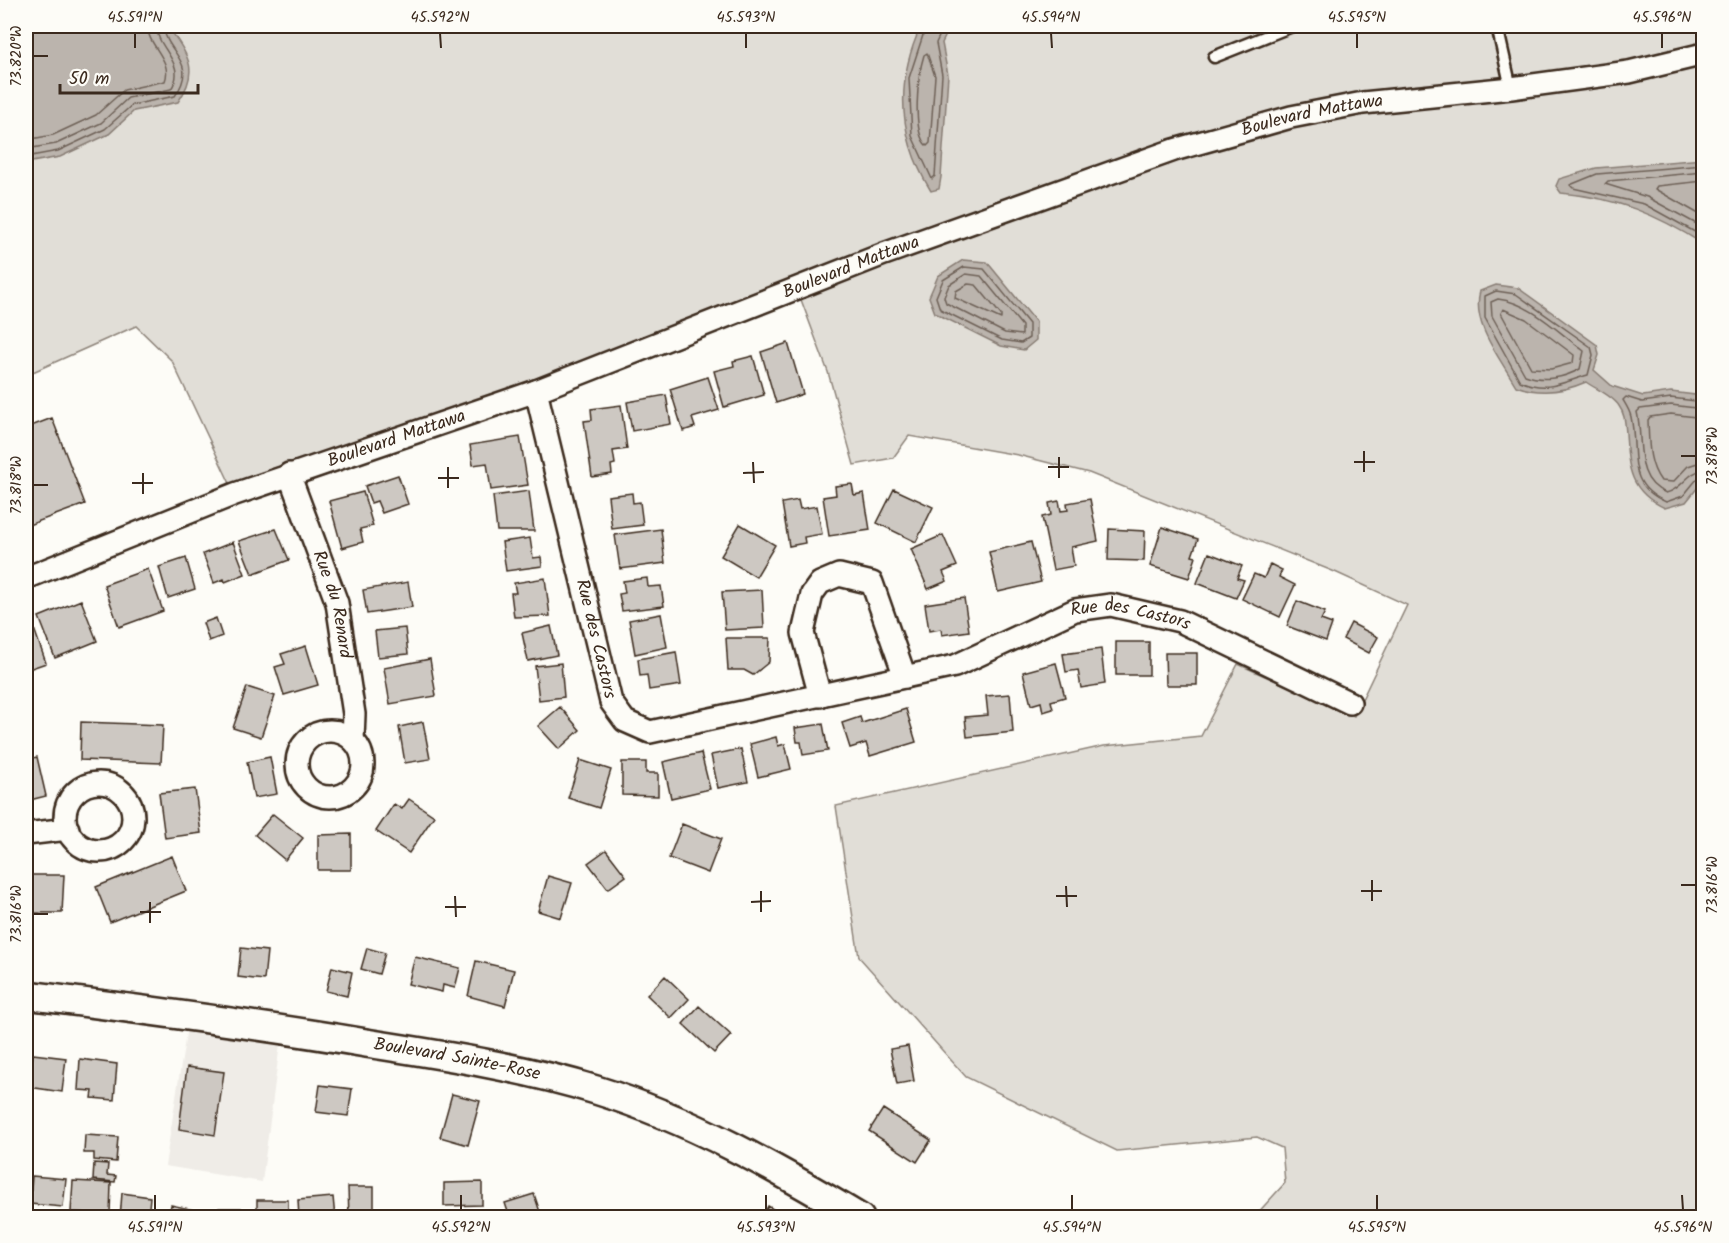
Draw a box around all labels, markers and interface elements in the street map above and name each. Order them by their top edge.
text: 45.591°N [107,6,163,30]
text: 45.592°N [410,6,470,30]
text: 45.593°N [716,6,776,30]
text: 45.594°N [1022,6,1080,30]
text: 45.595°N [1328,6,1386,30]
text: 45.596°N [1633,6,1691,30]
text: 73.820°W [5,25,29,87]
scale bar [60,57,198,95]
text: 50 m [69,65,109,94]
street label: Boulevard Mattawa [1238,87,1384,145]
street label: Boulevard Mattawa [778,228,924,307]
street label: Boulevard Mattawa [323,402,470,476]
text: 73.818°W [1701,426,1725,485]
text: 73.818°W [5,455,29,514]
street label: Rue du Renard [304,546,360,661]
street label: Rue des Castors [567,576,624,702]
street label: Rue des Castors [1069,590,1196,639]
text: 73.816°W [1701,856,1725,914]
text: 73.816°W [5,885,29,943]
street label: Boulevard Sainte-Rose [372,1030,543,1089]
text: 45.591°N [127,1216,183,1240]
text: 45.592°N [431,1216,491,1240]
text: 45.593°N [736,1216,796,1240]
text: 45.594°N [1043,1216,1101,1240]
text: 45.595°N [1348,1216,1406,1240]
text: 45.596°N [1654,1216,1712,1240]

